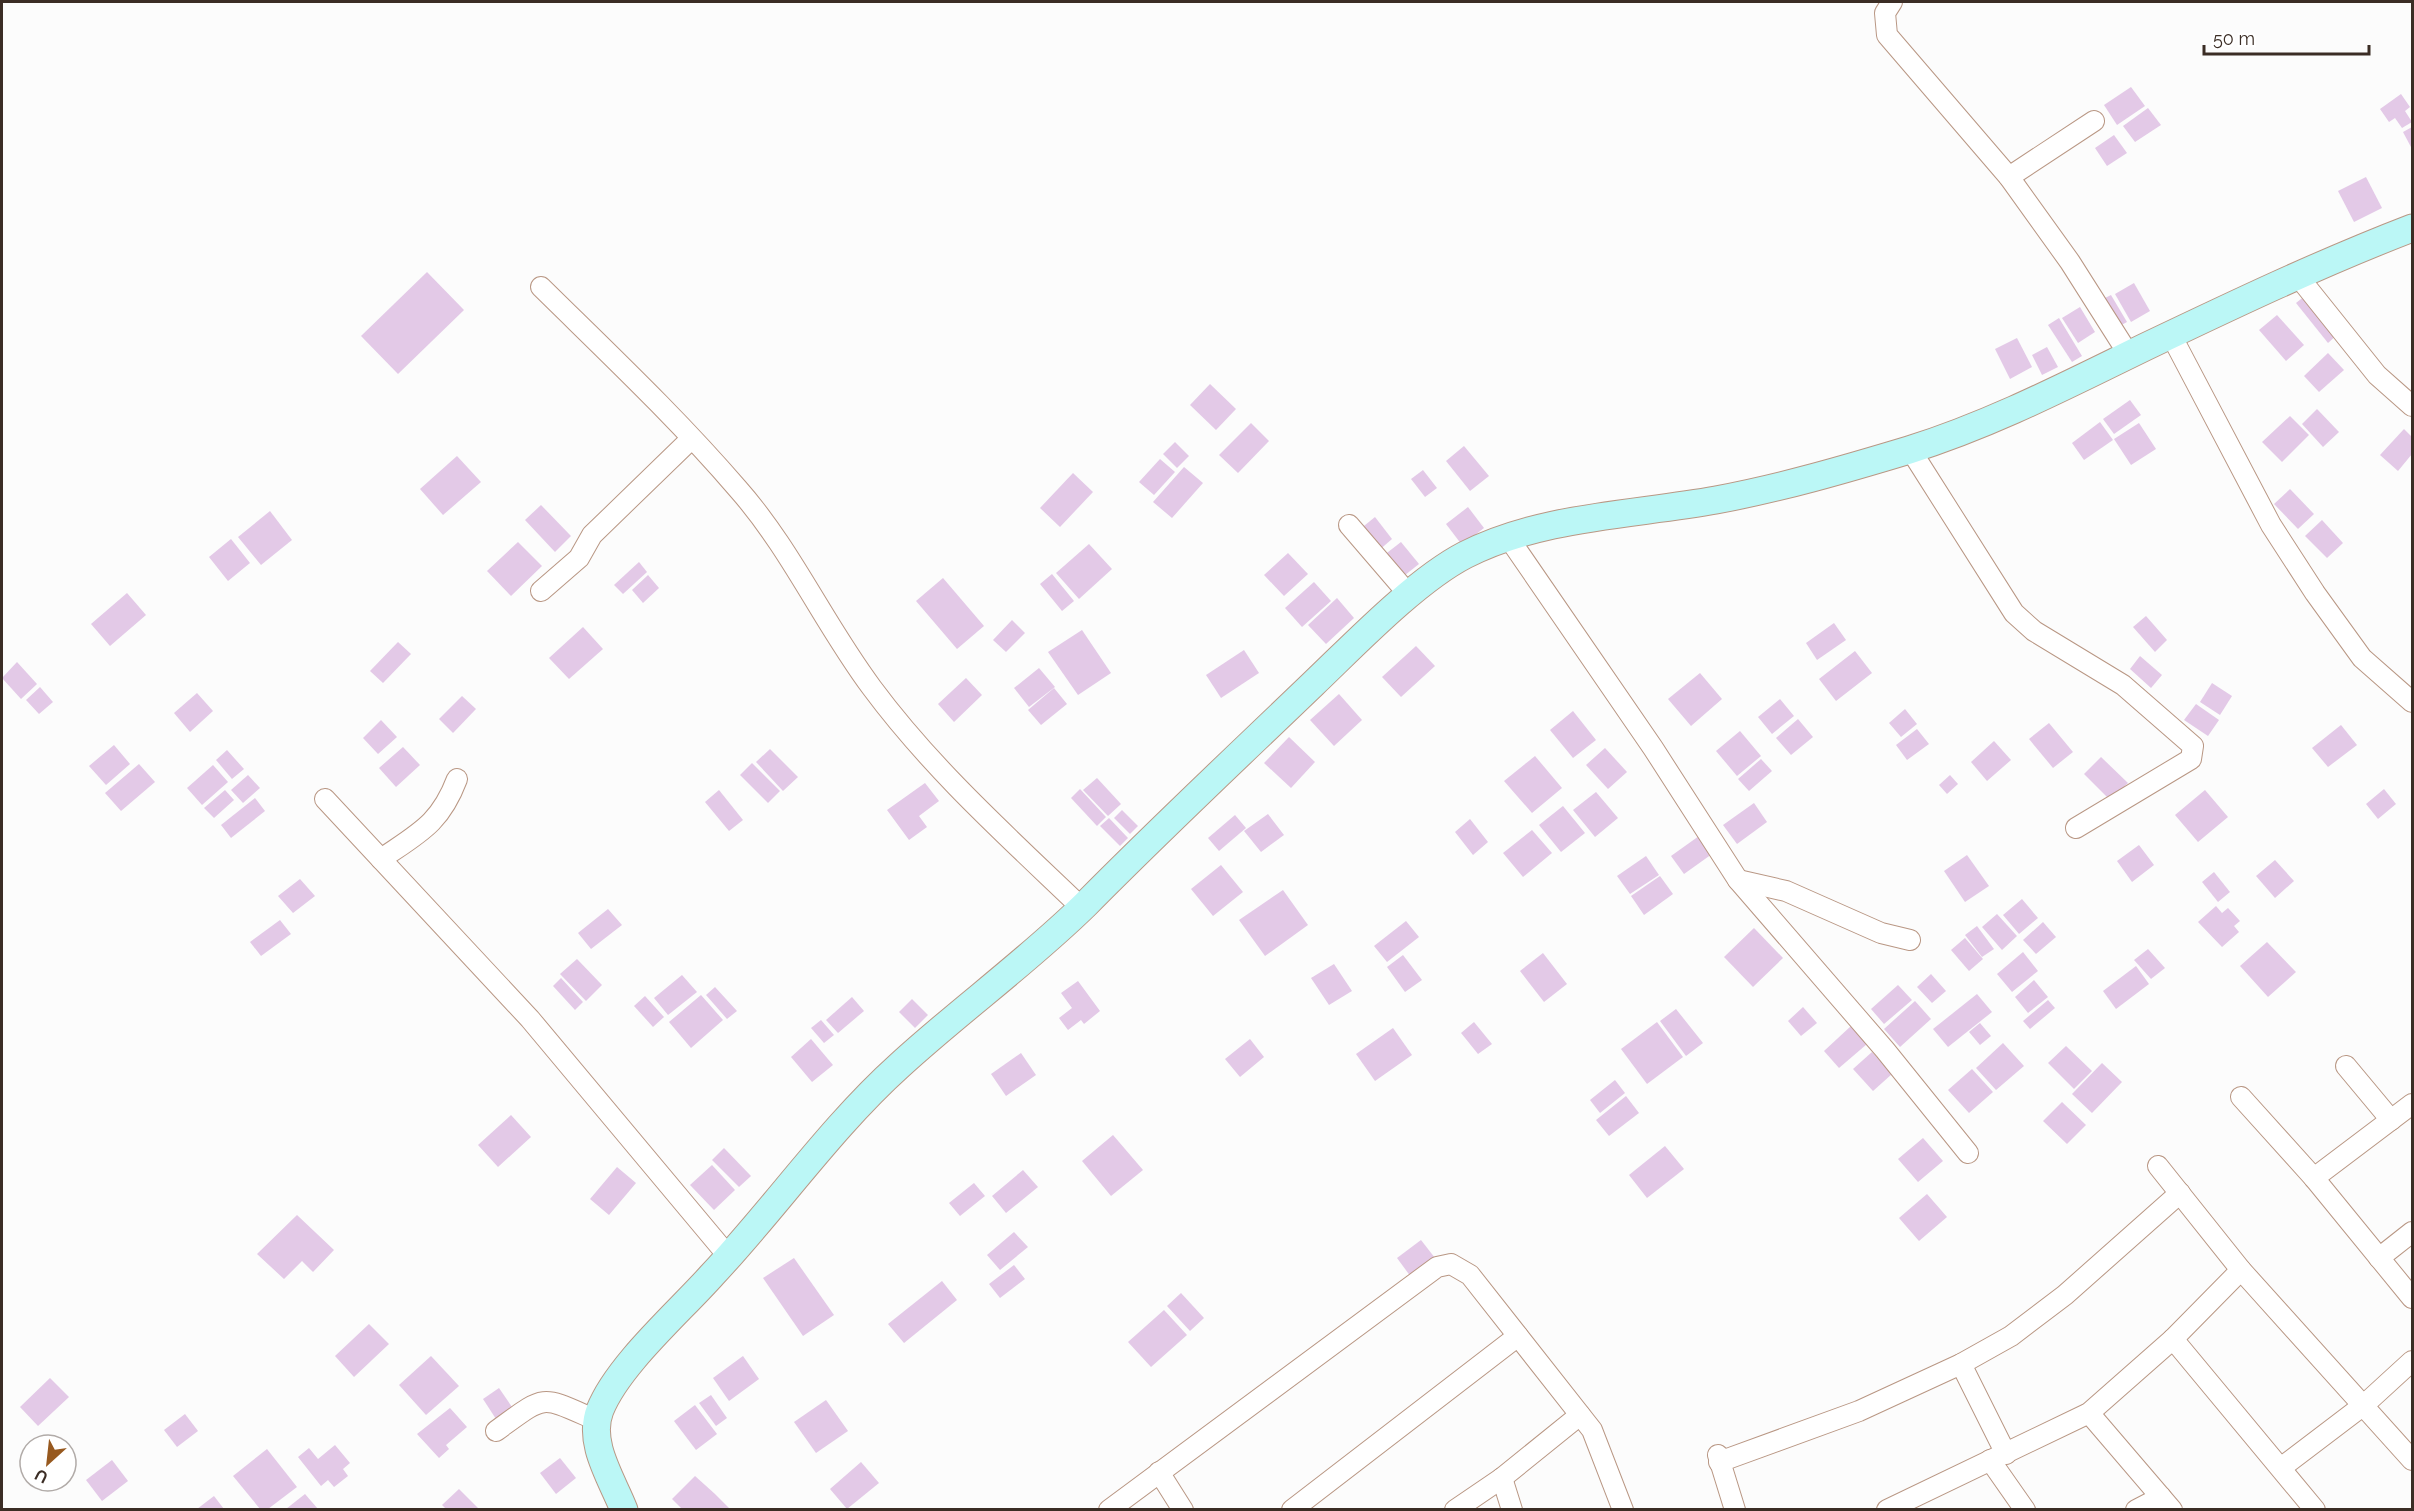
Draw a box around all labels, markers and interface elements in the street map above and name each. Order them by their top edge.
scale bar [2204,18,2369,56]
text: 50 m [2213,28,2255,49]
north arrow [18,1433,78,1493]
text: U [32,1465,51,1487]

